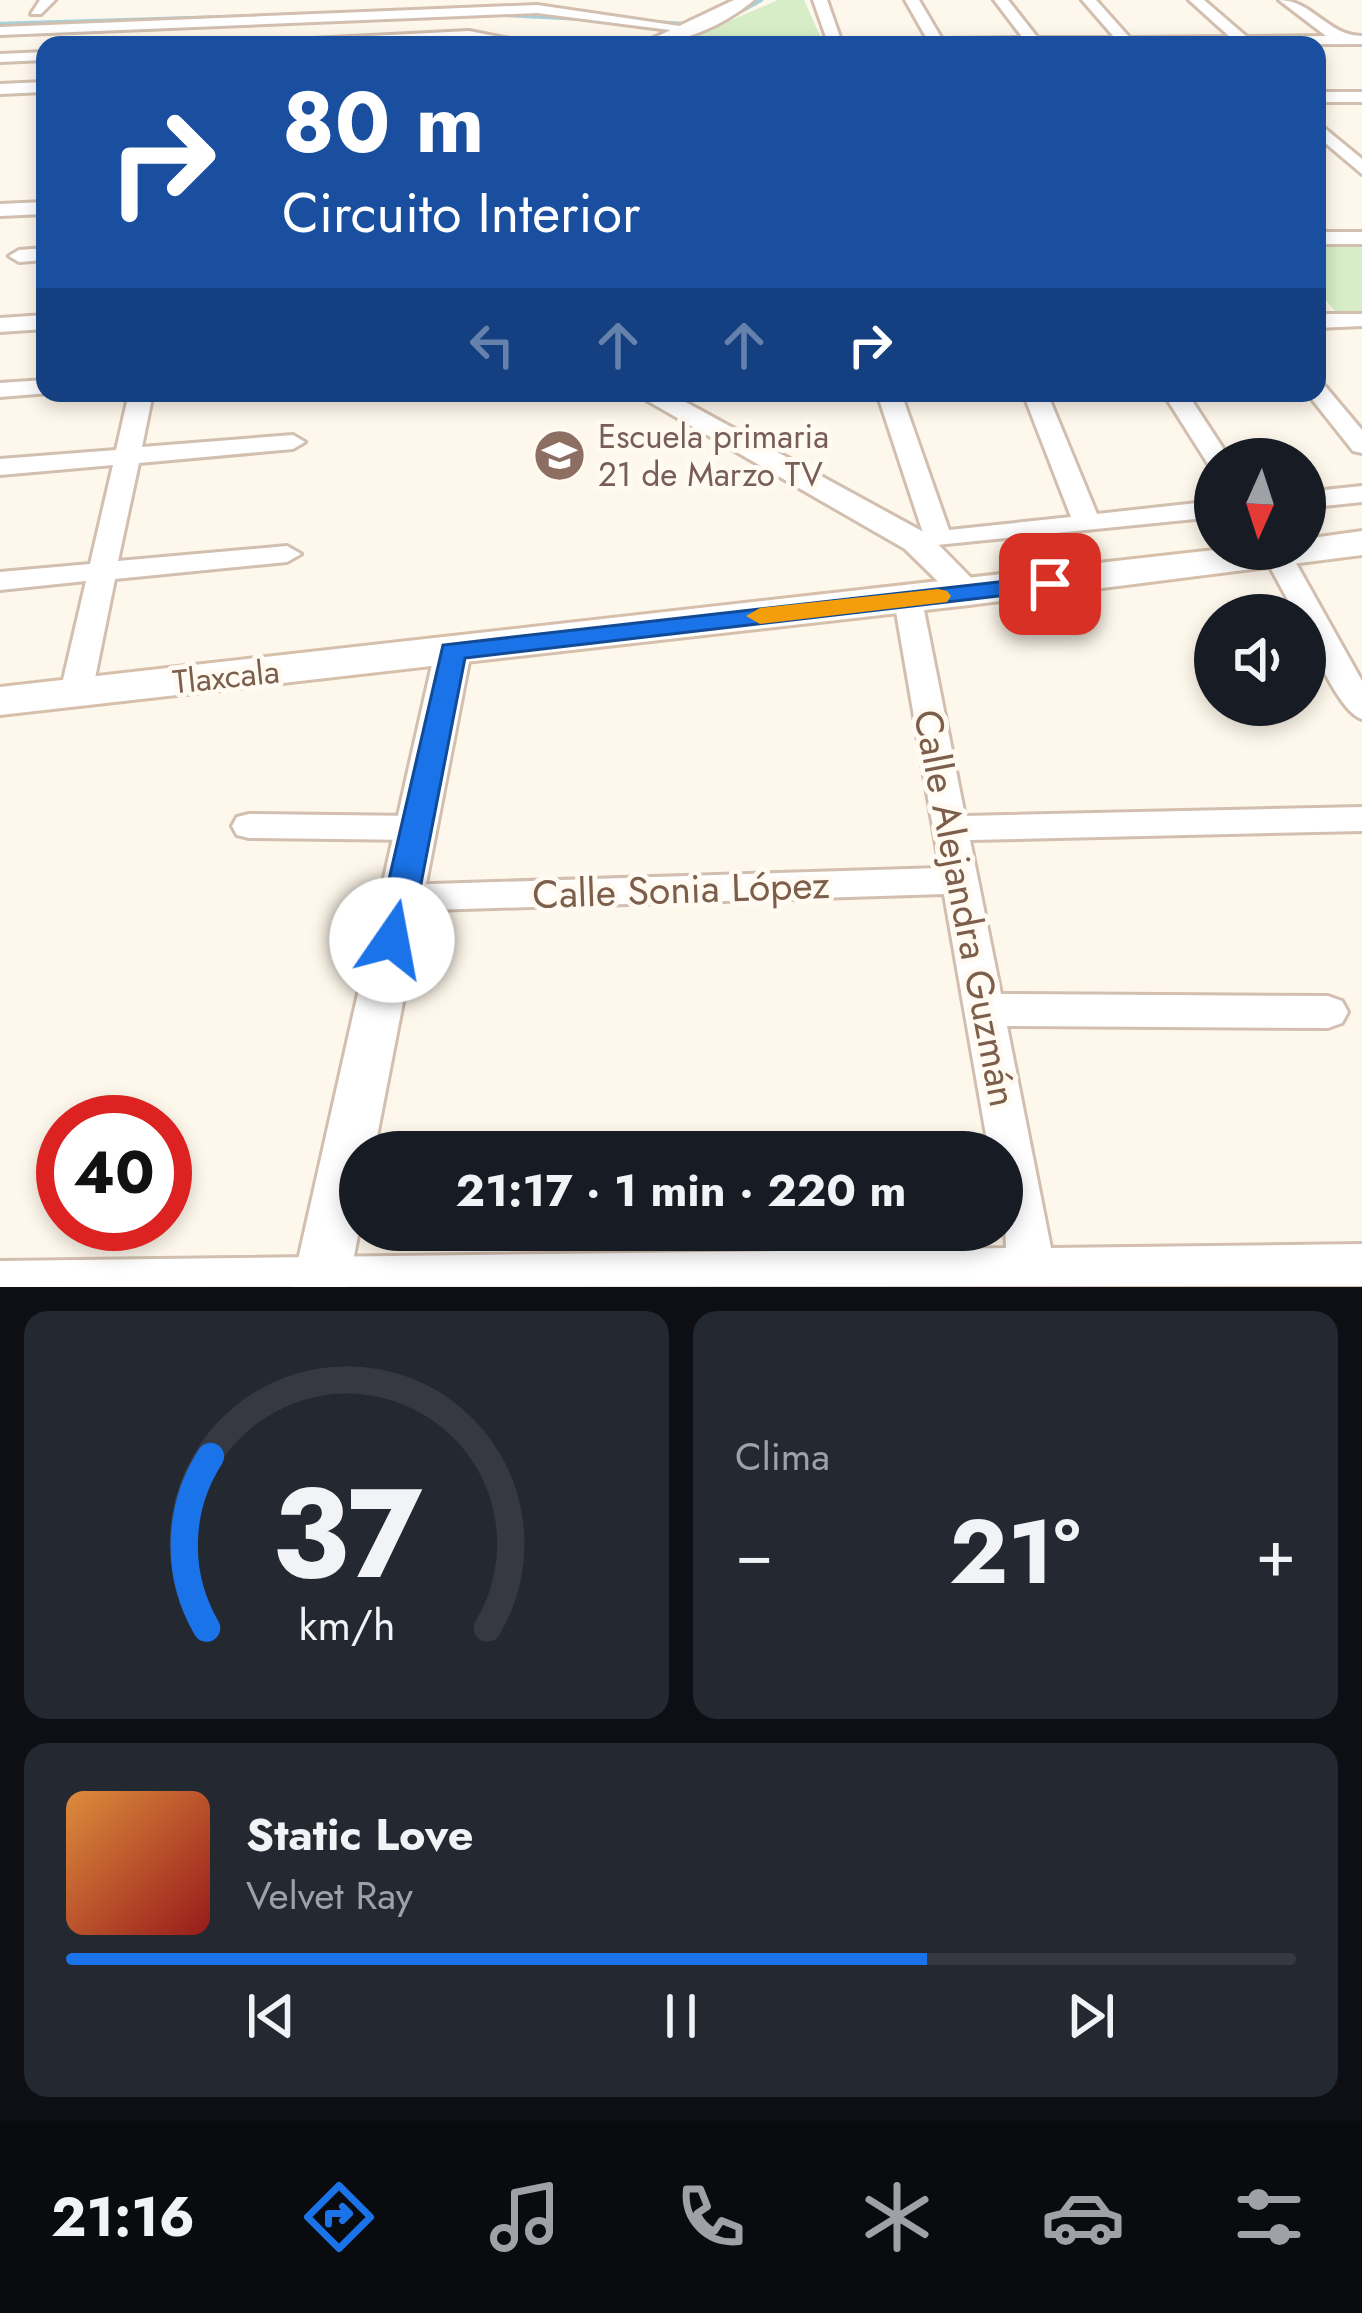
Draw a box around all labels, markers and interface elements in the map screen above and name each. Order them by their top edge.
text: 80 m [282,62,484,184]
icon: right [84,84,240,240]
text: Circuito Interior [282,174,641,252]
icon: left [459,312,525,378]
icon: ahead [585,312,651,378]
icon: ahead [711,312,777,378]
icon: right [837,312,903,378]
place label: Escuela primaria 21 de Marzo TV [598,413,829,498]
school or university icon: Escuela primaria 21 de Marzo TV [531,427,587,483]
north arrow [1194,438,1326,570]
map controls [1194,438,1326,726]
pin [999,533,1101,635]
icon: arrive [1017,551,1083,617]
button: sound [1194,594,1326,726]
street label: Tlaxcala [170,648,282,705]
street label: Calle Alejandra Guzmán [899,705,1032,1112]
street label: Calle Sonia López [531,856,831,923]
position arrow [329,877,455,1003]
speed limit sign: 40 [36,1095,192,1251]
text: 21:17 · 1 min · 220 m [456,1158,906,1223]
text: Clima [735,1428,830,1485]
text: 37 [271,1443,422,1624]
text: 21° [949,1487,1080,1617]
text: − [735,1505,774,1601]
text: + [1255,1505,1296,1601]
text: km/h [298,1594,395,1656]
text: Static Love [246,1802,474,1867]
text: Velvet Ray [246,1867,413,1924]
icon: previous [238,1983,304,2049]
icon: pause [648,1983,714,2049]
icon: next [1058,1983,1124,2049]
icon: directions [297,2175,381,2259]
icon: music [483,2175,567,2259]
icon: phone [669,2175,753,2259]
icon: climate [855,2175,939,2259]
icon: car [1041,2175,1125,2259]
icon: filters [1227,2175,1311,2259]
text: 21:16 [51,2178,195,2256]

